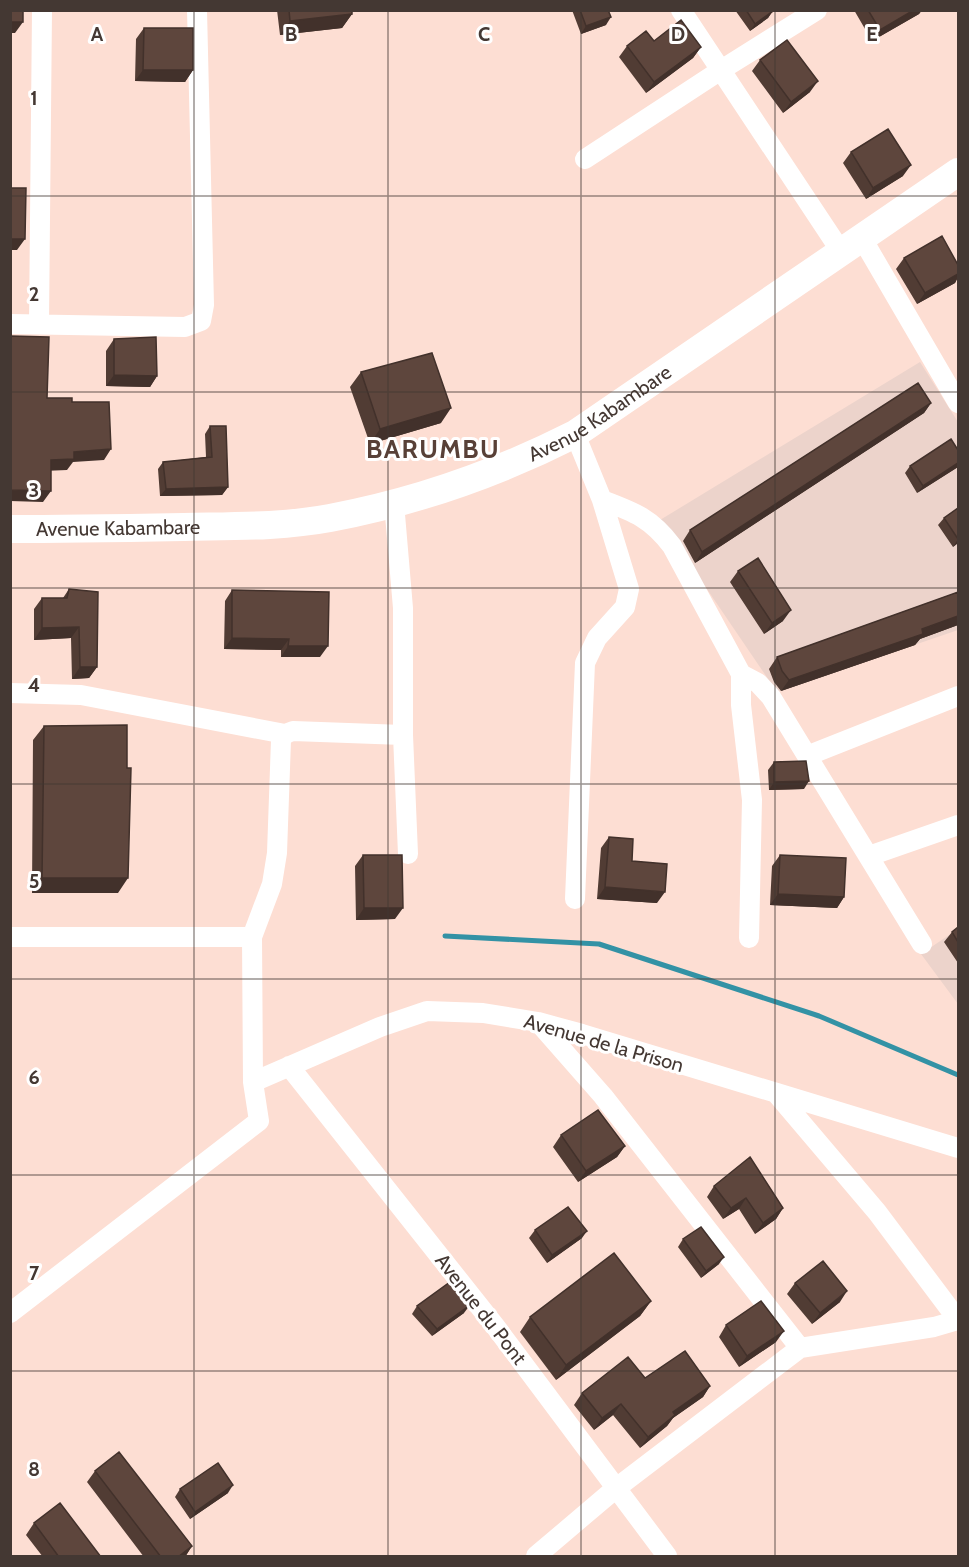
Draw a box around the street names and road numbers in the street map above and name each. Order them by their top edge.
street label: Avenue Kabambare [525,360,676,467]
street label: Avenue Kabambare [36,515,200,541]
street label: Avenue de la Prison [521,1009,687,1077]
street label: Avenue du Pont [430,1249,532,1369]

